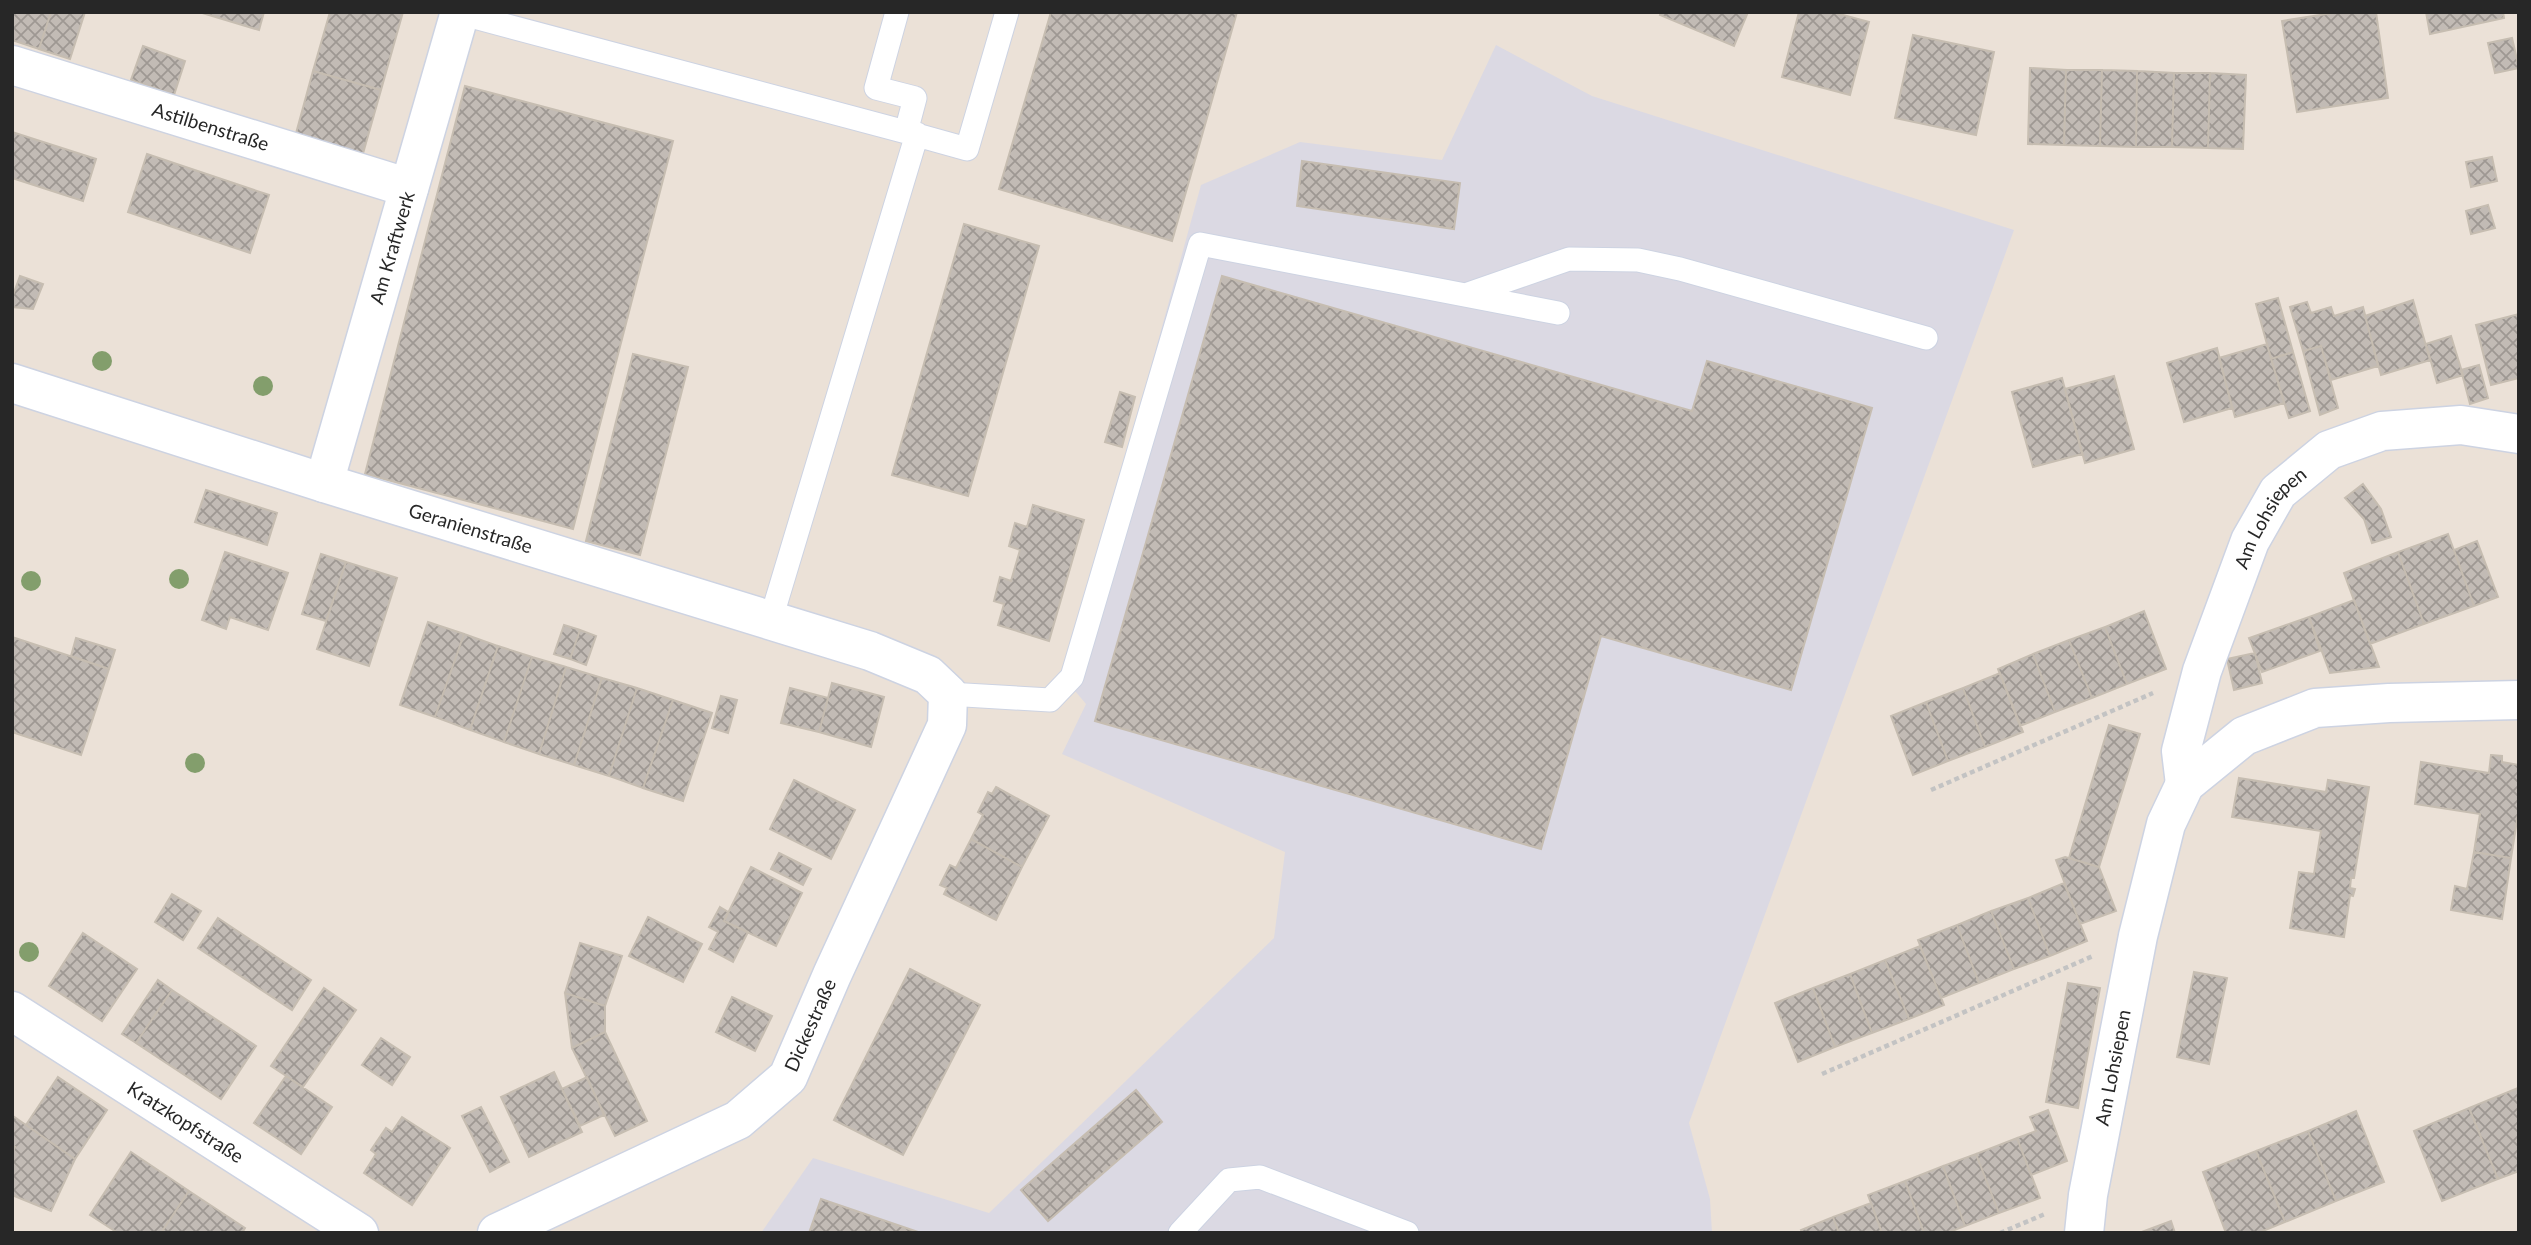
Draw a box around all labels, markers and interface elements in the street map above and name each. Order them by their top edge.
street label: Astilbenstraße [150,97,272,155]
street label: Am Kraftwerk [364,188,419,307]
street label: Am Lohsiepen [2229,462,2310,572]
street label: Geranienstraße [406,498,535,557]
street label: Dickestraße [779,975,840,1075]
street label: Am Lohsiepen [2090,1007,2135,1128]
street label: Kratzkopfstraße [123,1076,248,1167]

